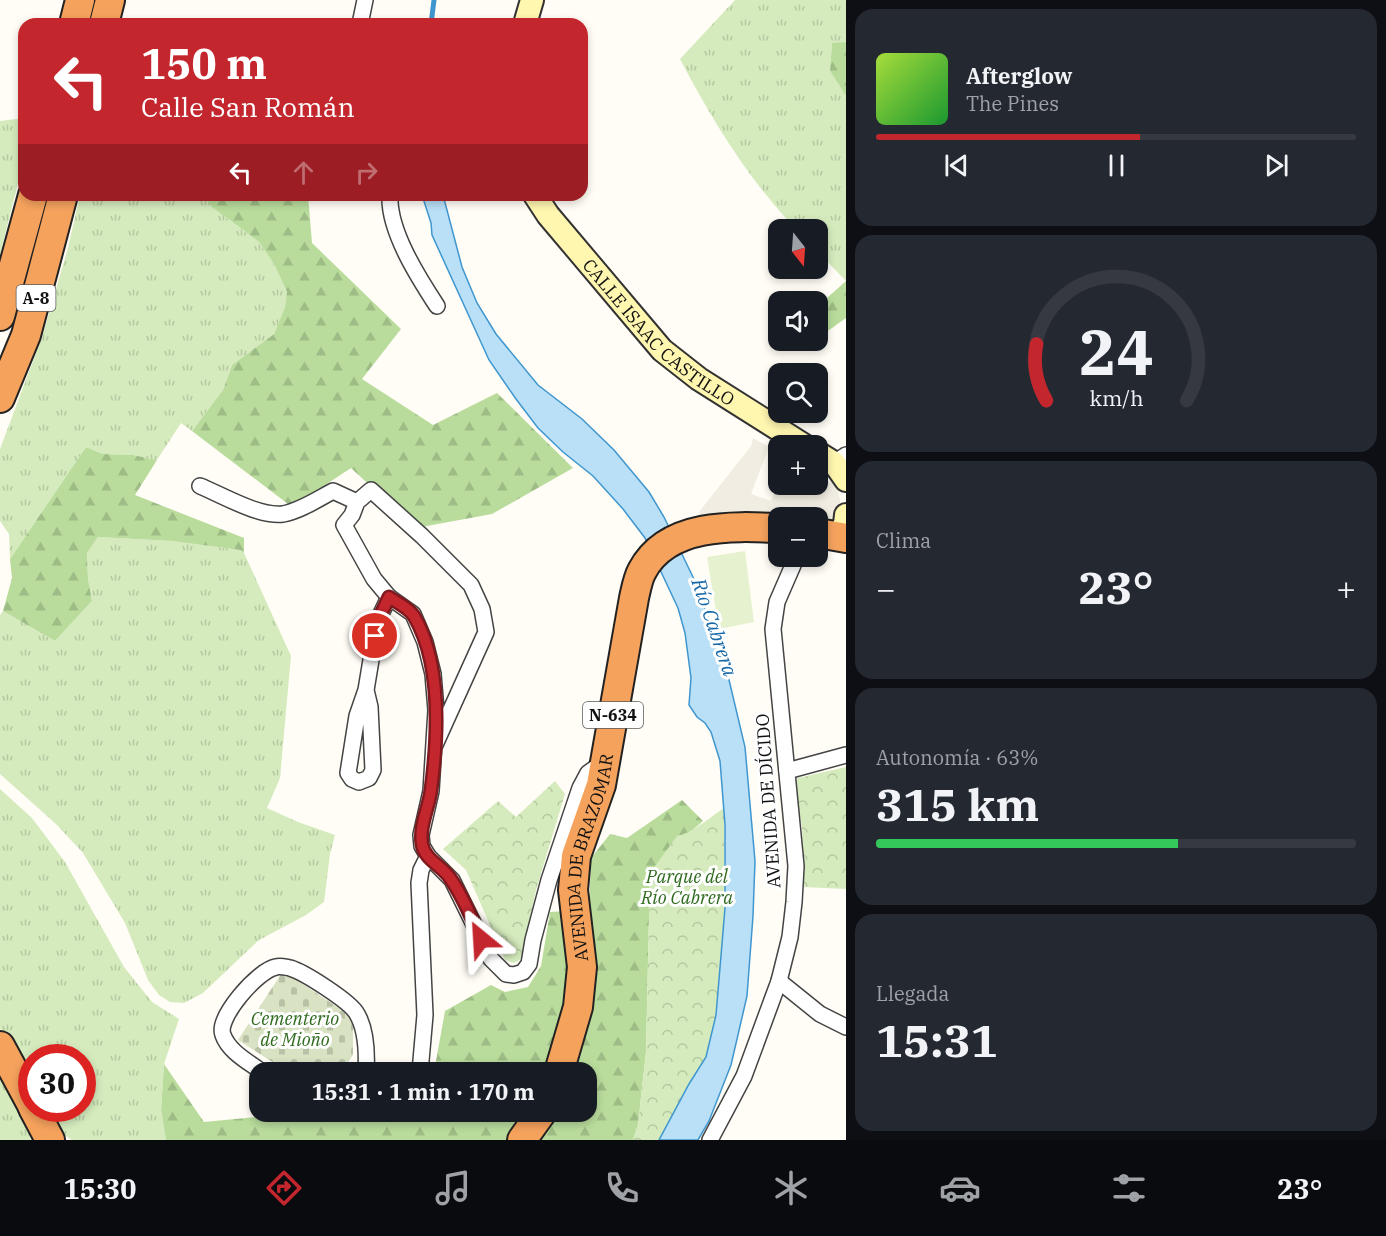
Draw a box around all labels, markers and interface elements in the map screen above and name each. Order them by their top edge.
text: 150 m [141,36,267,91]
icon: left [42,42,120,120]
text: Afterglow [966,61,1073,90]
text: Calle San Román [141,89,355,124]
text: The Pines [966,90,1059,117]
icon: previous [940,149,973,182]
icon: pause [1100,149,1133,182]
icon: next [1260,149,1293,182]
icon: left [224,156,257,189]
icon: ahead [287,156,320,189]
icon: right [350,156,383,189]
north arrow [768,219,828,279]
map controls [768,219,828,567]
street label: CALLE ISAAC CASTILLO [578,253,739,410]
road number: A-8 [16,285,56,311]
button: sound [768,291,828,351]
text: 24 [1079,311,1153,392]
button: search [768,363,828,423]
text: km/h [1089,384,1143,412]
button: + [768,435,828,495]
button: − [768,507,828,567]
text: Clima [876,527,931,554]
text: 23° [1078,558,1154,616]
text: − [876,567,896,610]
text: + [1336,567,1356,610]
water label: Río Cabrera [685,573,744,680]
pin [349,610,400,661]
icon: arrive [358,619,391,652]
road number: N-634 [583,702,643,728]
street label: AVENIDA DE DÍCIDO [750,713,786,889]
text: Autonomía · 63% [876,744,1038,771]
street label: AVENIDA DE BRAZOMAR [561,752,618,963]
text: 315 km [876,775,1039,833]
park label: Parque del Río Cabrera [640,865,733,909]
position arrow [449,907,513,971]
text: Llegada [876,980,949,1007]
park label: Cementerio de Mioño [251,1007,339,1051]
text: 15:31 [876,1011,998,1069]
speed limit sign: 30 [18,1044,96,1122]
text: 15:31 · 1 min · 170 m [311,1077,535,1106]
icon: directions [263,1167,305,1209]
icon: music [432,1167,474,1209]
icon: phone [601,1167,643,1209]
icon: climate [770,1167,812,1209]
icon: car [939,1167,981,1209]
icon: filters [1108,1167,1150,1209]
text: 15:30 [63,1171,136,1206]
text: 23° [1277,1171,1322,1206]

